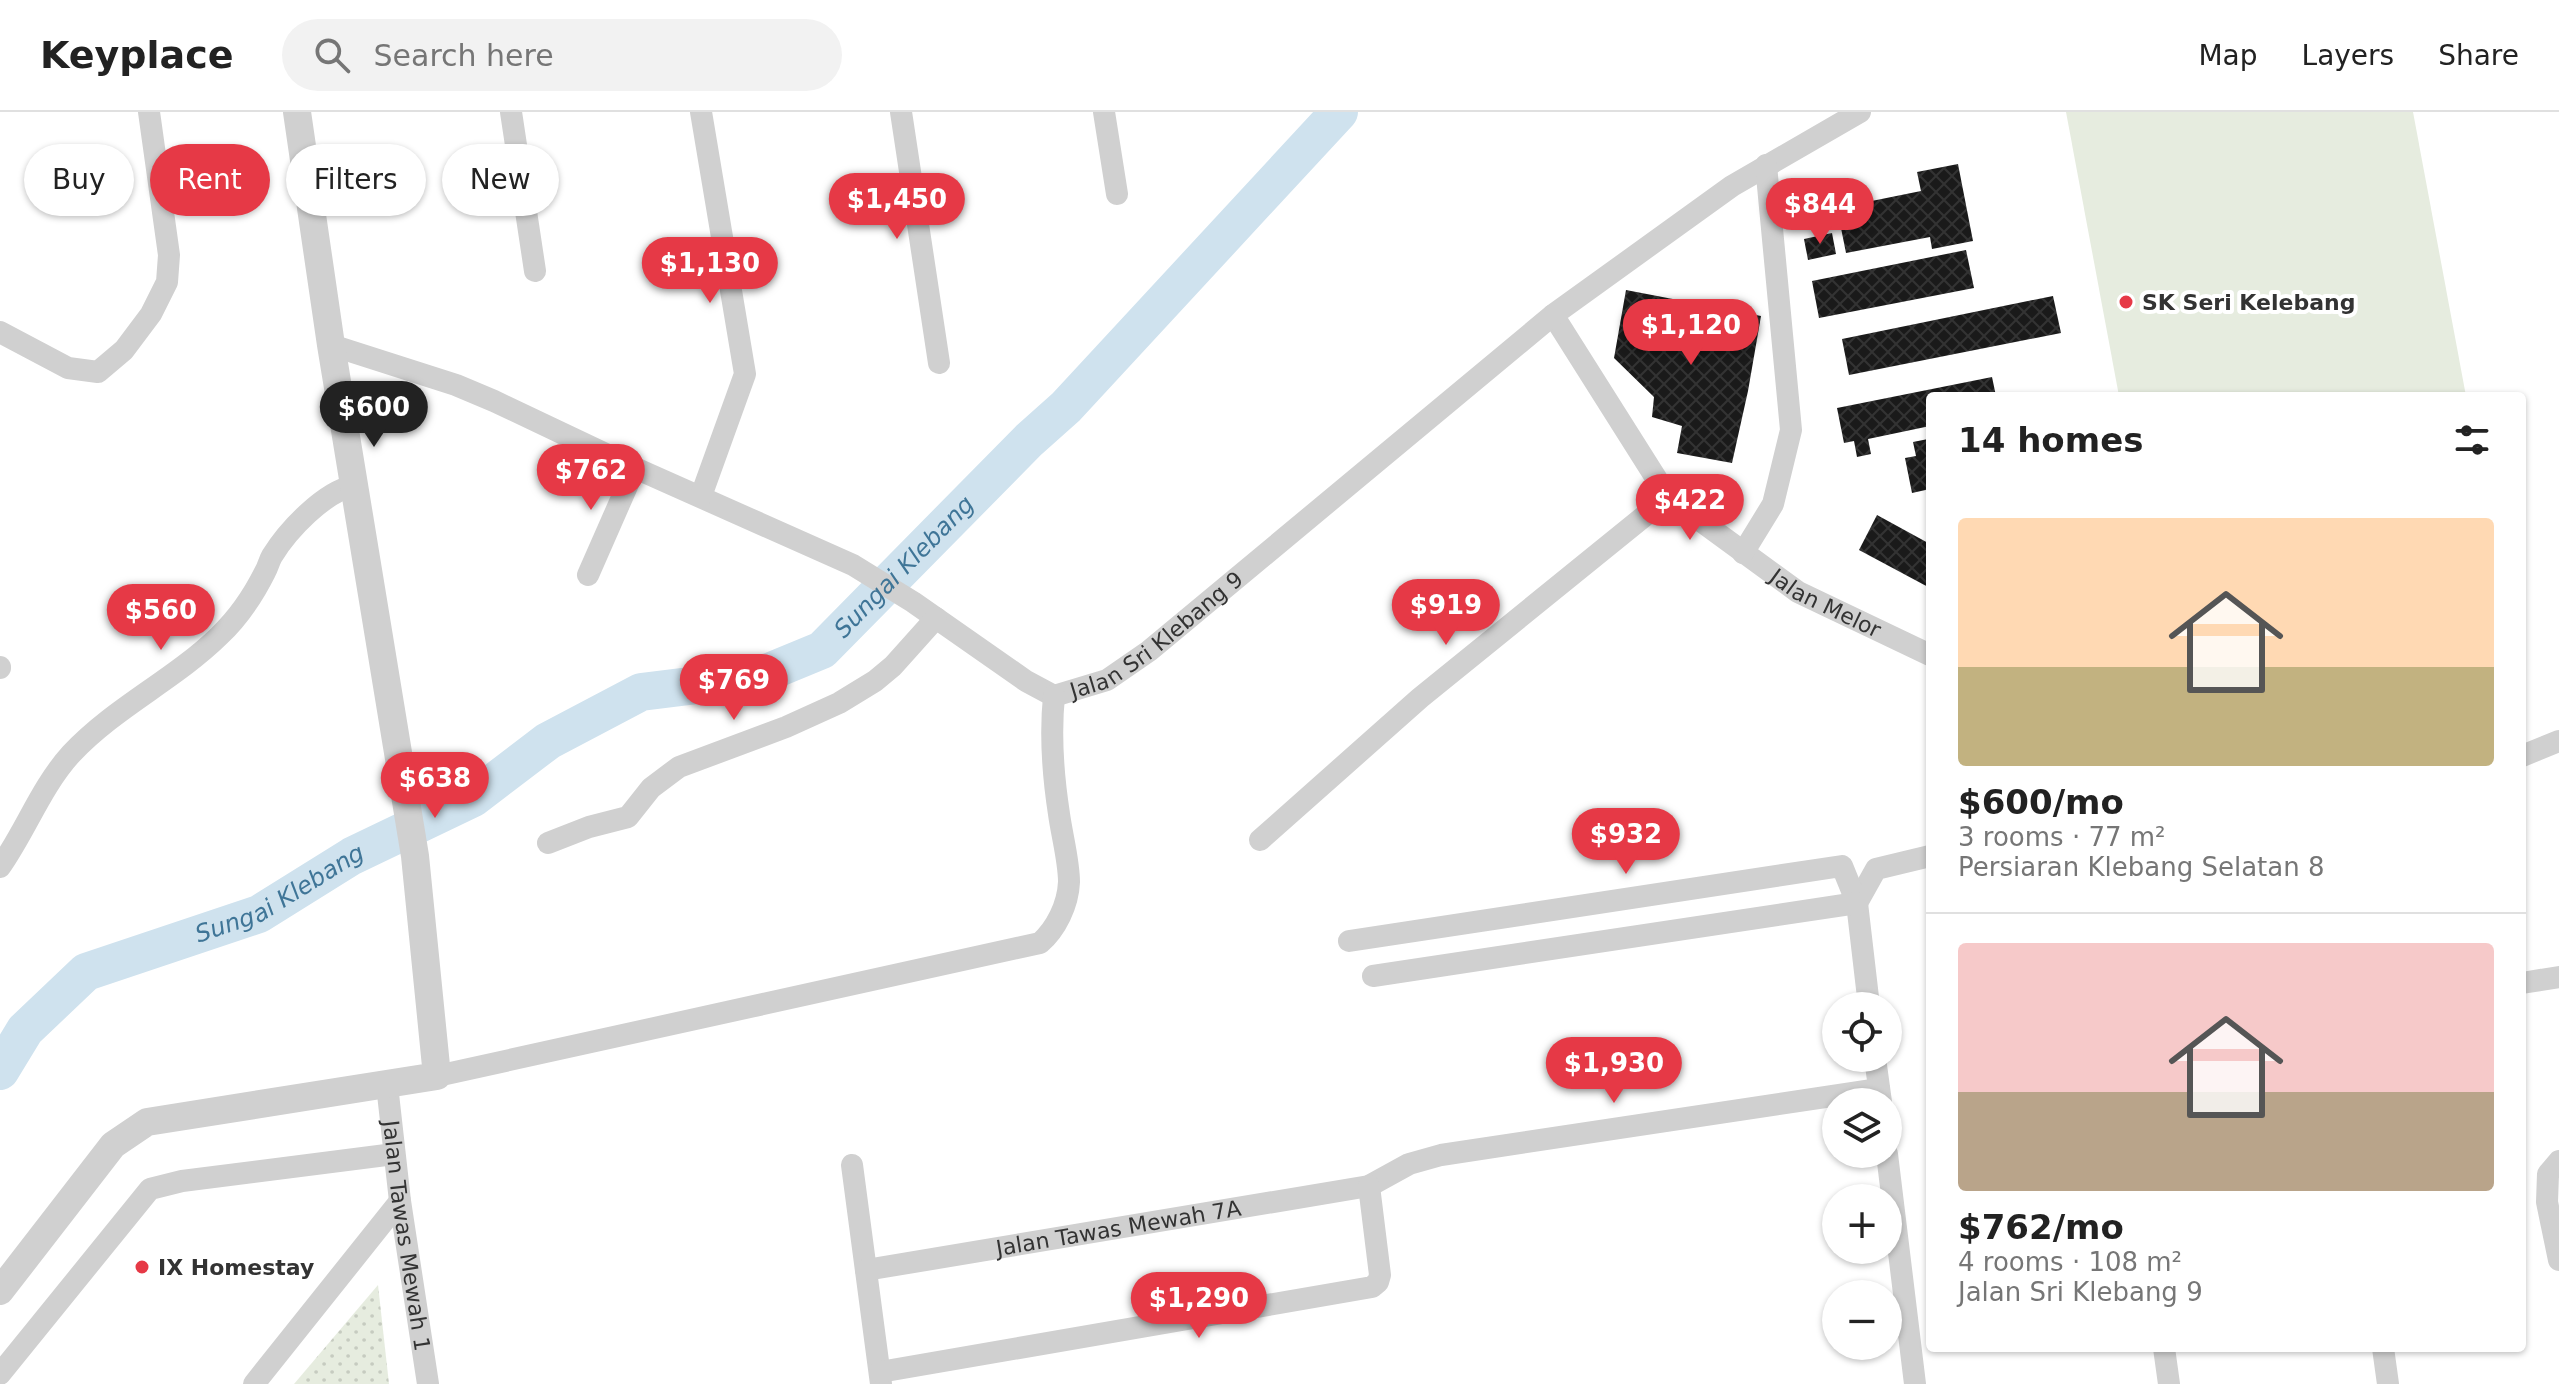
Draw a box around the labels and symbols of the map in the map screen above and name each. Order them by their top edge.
pin: $1,450 [832,173,962,241]
pin: $844 [1773,178,1867,246]
pin: $1,130 [645,237,775,305]
place label: SK Seri Kelebang [2142,290,2355,315]
marker: SK Seri Kelebang [2117,293,2135,311]
pin: $1,120 [1626,299,1756,367]
pin: $600 [327,381,421,449]
pin: $762 [544,444,638,512]
pin: $422 [1643,474,1737,542]
water label: Sungai Klebang [828,490,980,643]
street label: Jalan Melor [1764,563,1886,643]
street label: Jalan Sri Klebang 9 [1065,566,1248,704]
pin: $919 [1399,579,1493,647]
pin: $560 [114,584,208,652]
pin: $769 [687,654,781,722]
pin: $638 [388,752,482,820]
pin: $932 [1579,808,1673,876]
water label: Sungai Klebang [192,838,368,948]
pin: $1,930 [1549,1037,1679,1105]
street label: Jalan Tawas Mewah 1 [378,1117,435,1353]
street label: Jalan Tawas Mewah 7A [992,1196,1243,1261]
place label: IX Homestay [158,1255,314,1280]
marker: IX Homestay [133,1258,151,1276]
pin: $1,290 [1134,1272,1264,1340]

